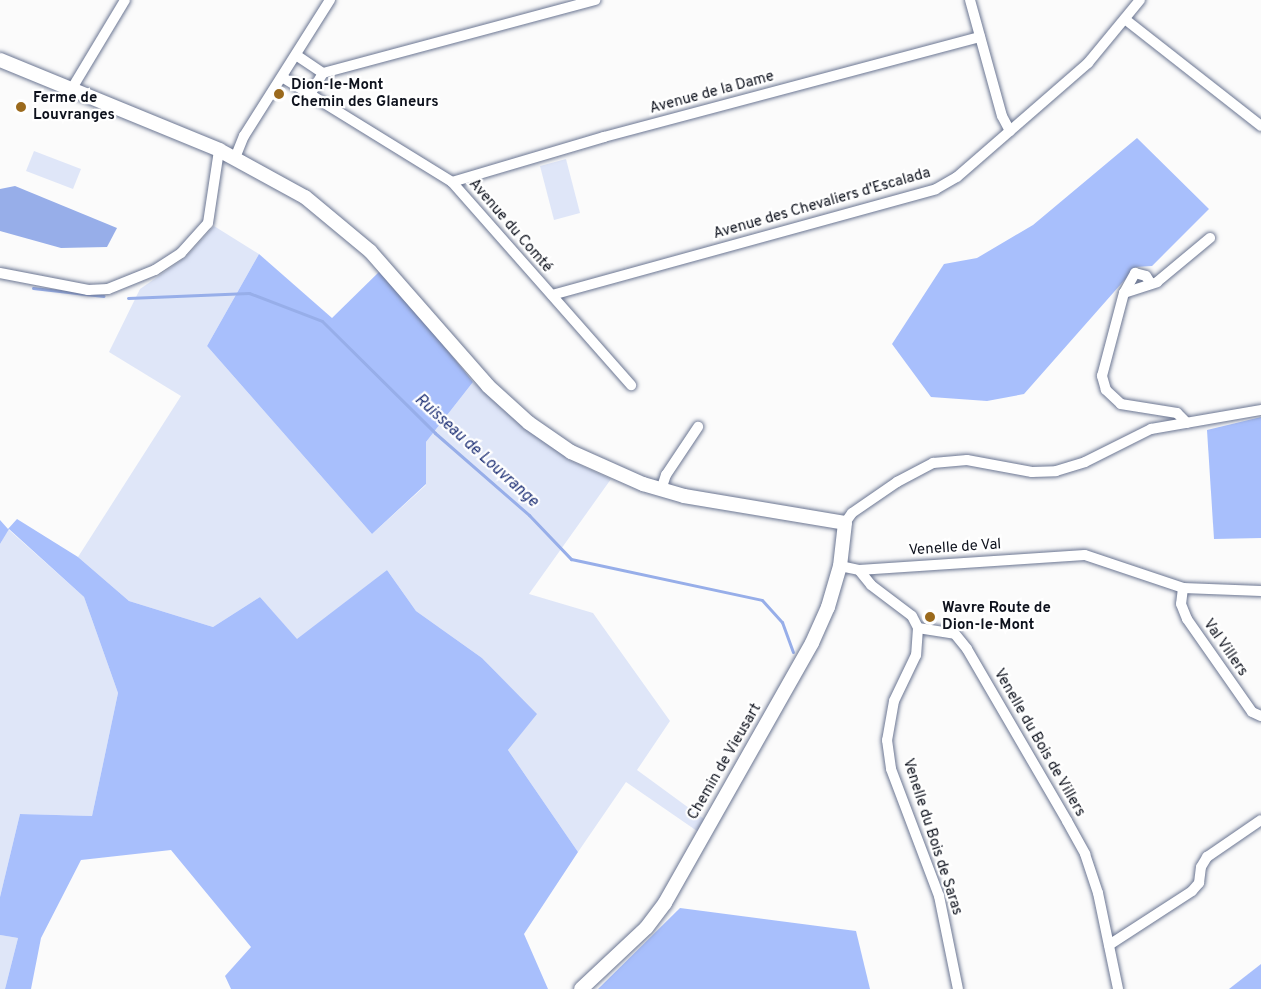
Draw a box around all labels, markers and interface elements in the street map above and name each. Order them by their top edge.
street label: Avenue de la Dame [648,68,776,118]
place label: Dion-le-Mont Chemin des Glaneurs [291,76,439,111]
marker: Dion-le-Mont Chemin des Glaneurs [272,87,286,101]
place label: Ferme de Louvranges [33,89,115,124]
marker: Ferme de Louvranges [14,100,28,114]
street label: Avenue des Chevaliers d'Escalada [711,164,933,244]
street label: Avenue du Comté [464,175,556,277]
water label: Ruisseau de Louvrange [410,390,542,512]
street label: Venelle de Val [908,536,1002,560]
place label: Wavre Route de Dion-le-Mont [942,599,1051,634]
marker: Wavre Route de Dion-le-Mont [923,610,937,624]
street label: Val Villers [1199,616,1251,680]
street label: Venelle du Bois de Villers [989,666,1089,820]
street label: Chemin de Vieusart [684,700,766,824]
street label: Venelle du Bois de Saras [898,756,966,918]

